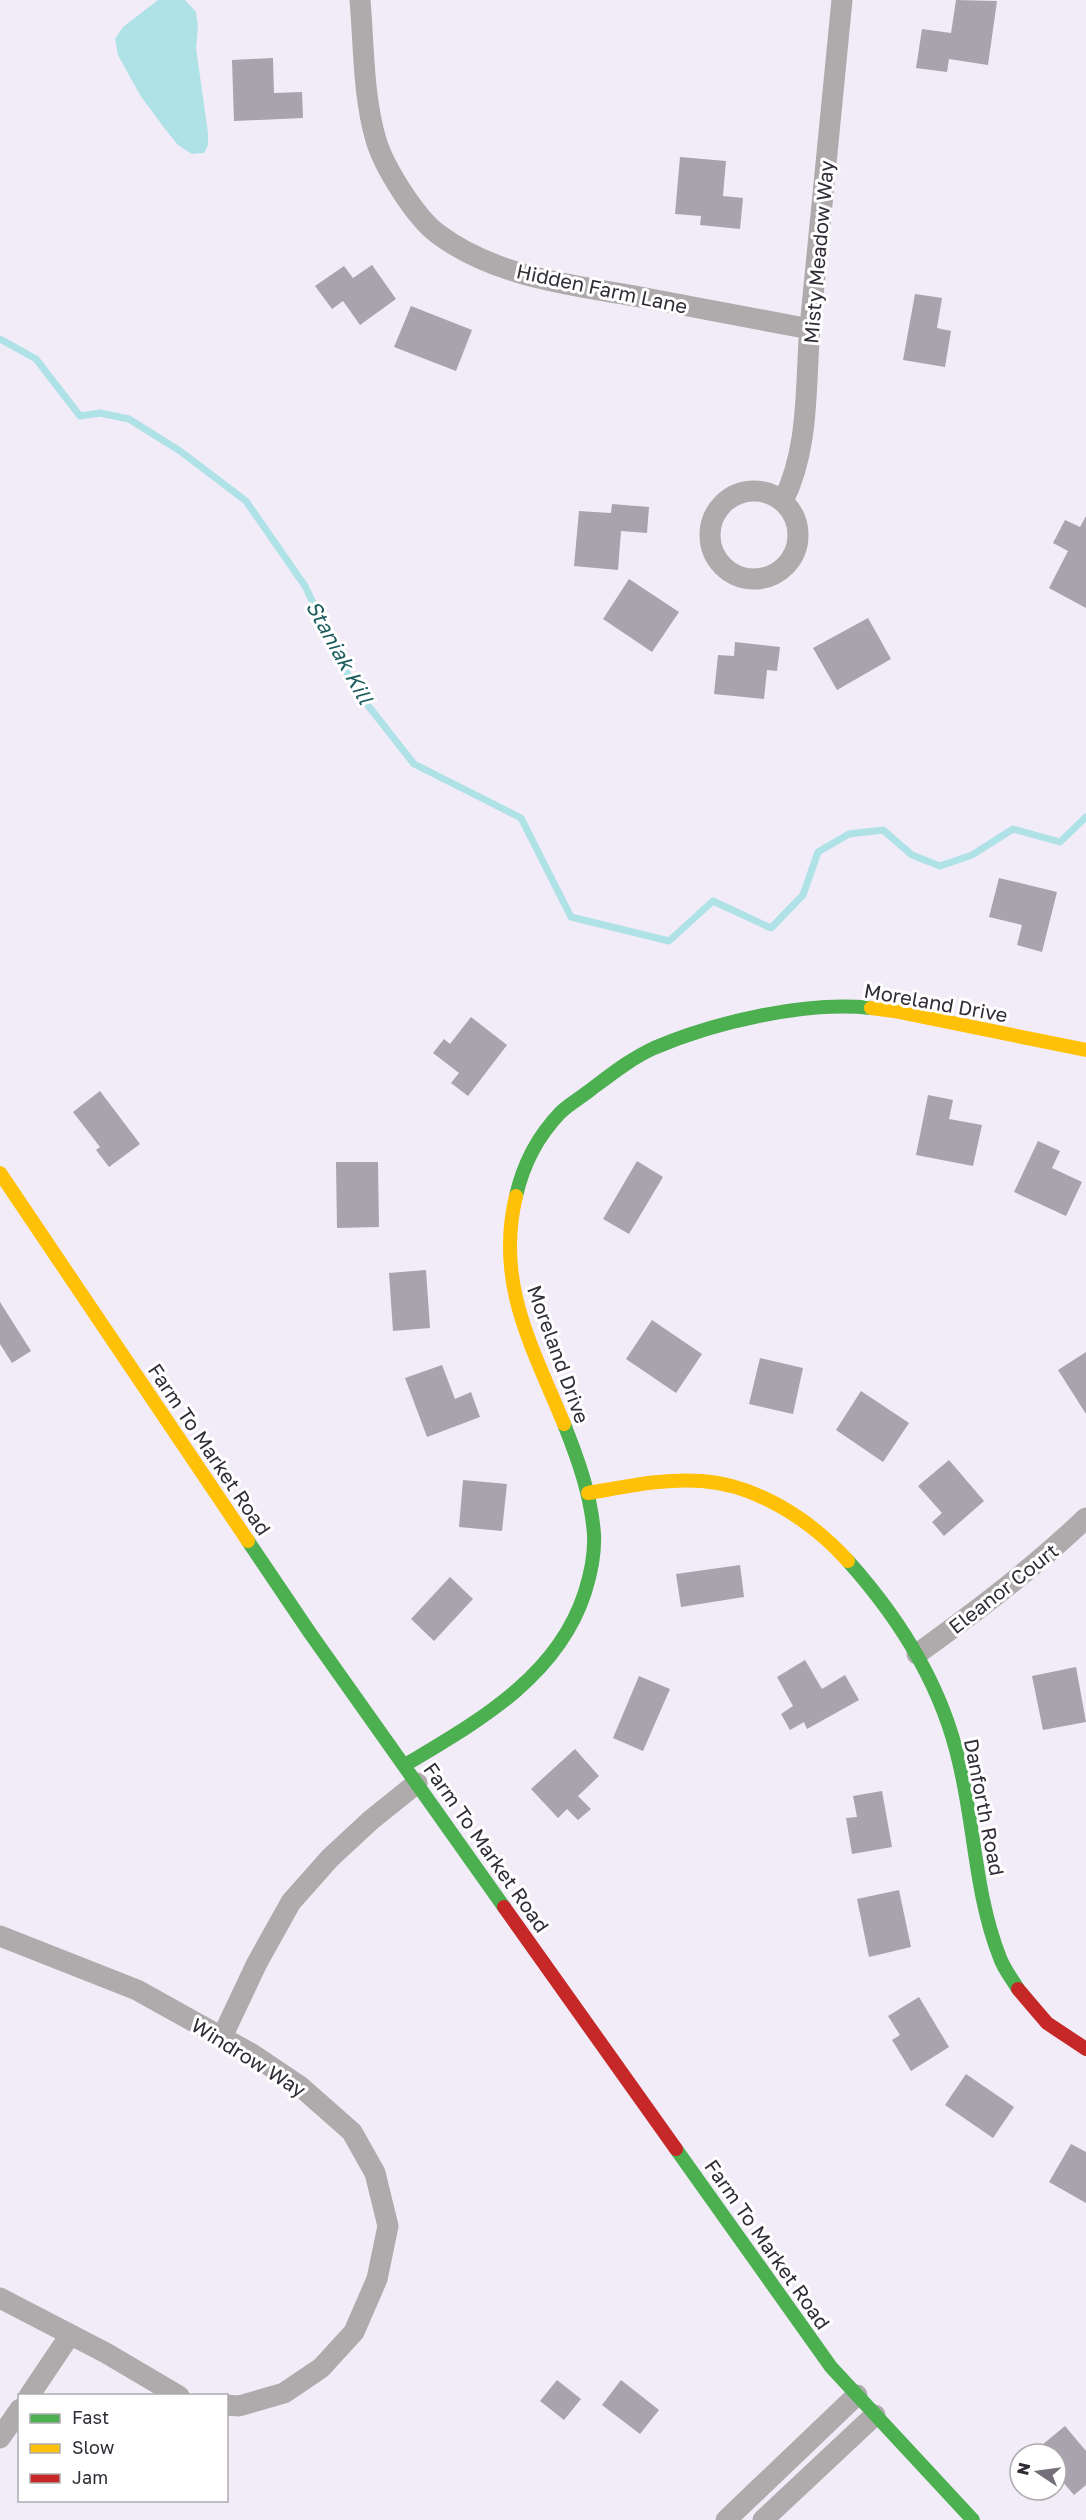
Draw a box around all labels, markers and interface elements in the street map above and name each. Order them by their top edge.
street label: Misty Meadow Way [798,159,838,345]
street label: Hidden Farm Lane [514,258,690,318]
water label: Staniak Kill [301,596,380,709]
street label: Moreland Drive [862,978,1010,1026]
street label: Moreland Drive [523,1282,595,1426]
street label: Farm To Market Road [144,1359,276,1539]
street label: Eleanor Court [943,1538,1063,1638]
street label: Danforth Road [960,1736,1010,1878]
street label: Farm To Market Road [419,1758,555,1936]
street label: Windrow Way [187,2012,311,2102]
street label: Farm To Market Road [700,2155,836,2333]
legend [18,2394,228,2502]
text: Fast [72,2406,109,2428]
text: Slow [72,2436,115,2458]
north arrow [1008,2442,1068,2502]
text: N [1012,2460,1034,2477]
text: Jam [72,2466,108,2488]

